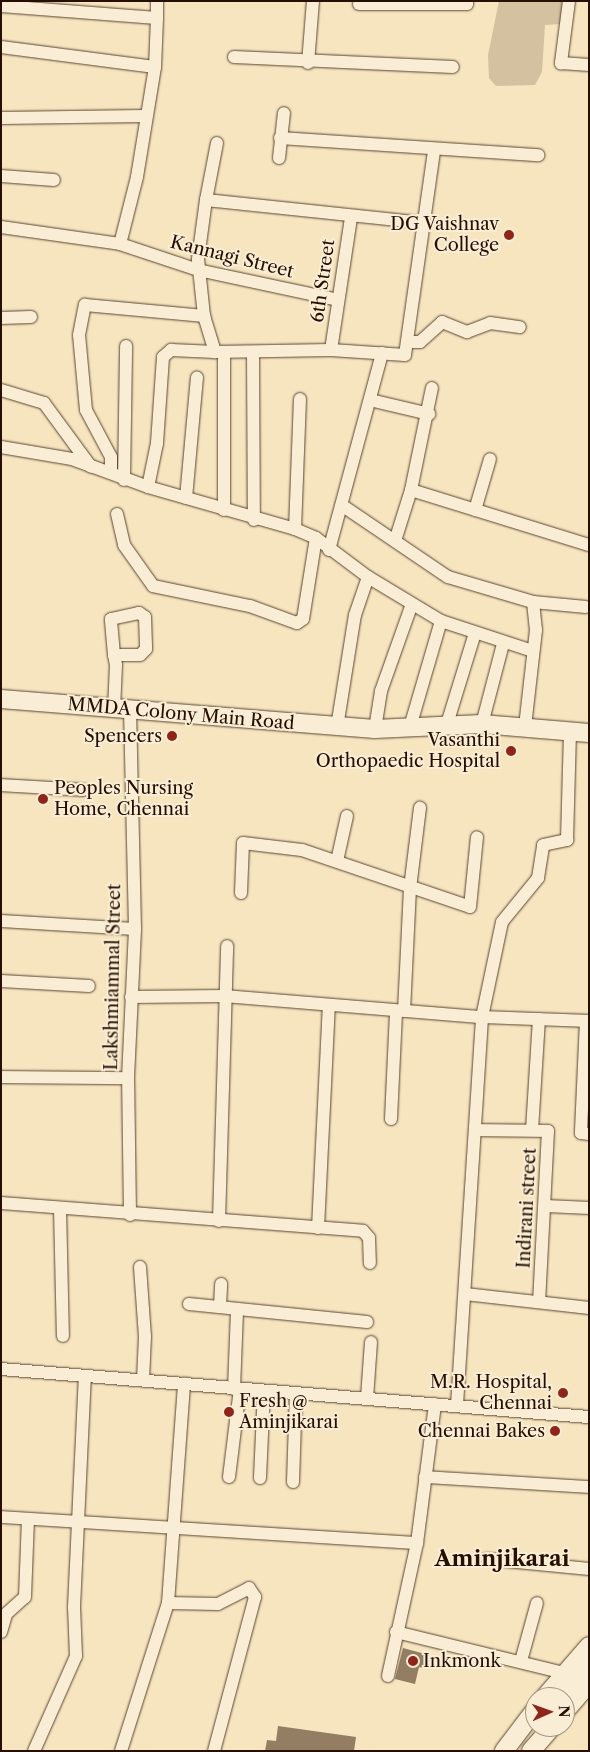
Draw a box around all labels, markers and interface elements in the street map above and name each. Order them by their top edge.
place label: DG Vaishnav College [390,214,499,256]
marker: DG Vaishnav College [503,229,515,241]
street label: Kannagi Street [168,231,296,283]
street label: 6th Street [306,238,340,324]
street label: MMDA Colony Main Road [66,693,296,735]
place label: Spencers [84,725,162,747]
marker: Spencers [166,730,178,742]
place label: Vasanthi Orthopaedic Hospital [316,730,500,772]
marker: Vasanthi Orthopaedic Hospital [504,744,518,758]
place label: Peoples Nursing Home, Chennai [54,778,193,821]
marker: Peoples Nursing Home, Chennai [36,792,50,806]
street label: Lakshmiammal Street [101,883,125,1071]
street label: Indirani street [513,1147,541,1269]
place label: M.R. Hospital, Chennai [430,1372,552,1415]
marker: M.R. Hospital, Chennai [556,1386,570,1400]
place label: Fresh @ Aminjikarai [239,1391,338,1434]
marker: Fresh @ Aminjikarai [223,1406,235,1418]
place label: Chennai Bakes [418,1420,545,1442]
marker: Chennai Bakes [549,1425,561,1437]
district label: Aminjikarai [434,1546,570,1572]
place label: Inkmonk [423,1650,501,1672]
marker: Inkmonk [407,1655,419,1667]
north arrow [525,1687,575,1737]
text: N [555,1705,573,1718]

